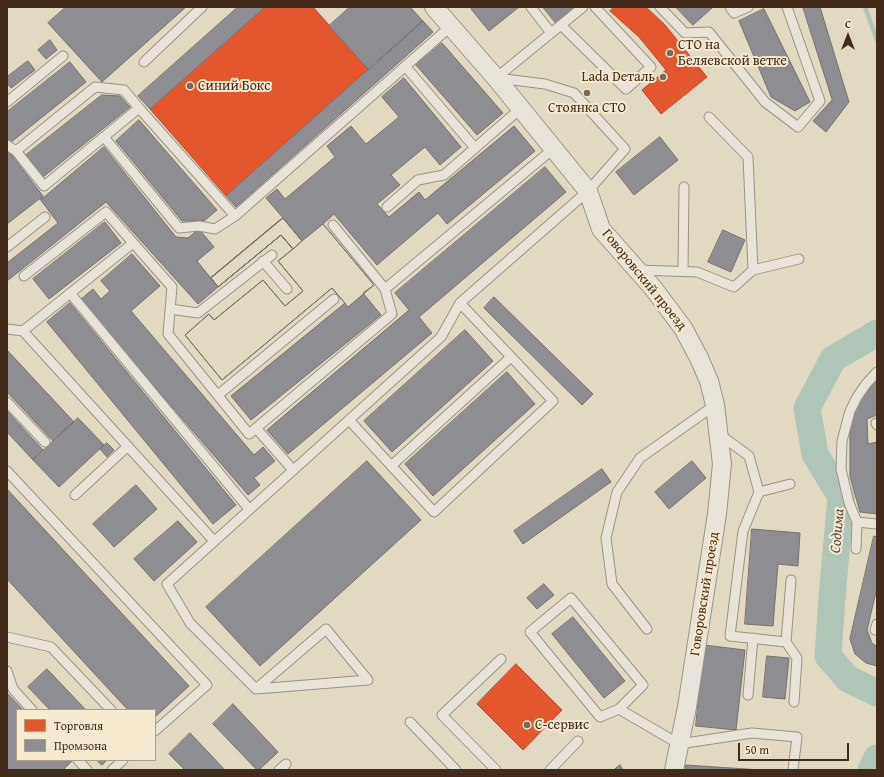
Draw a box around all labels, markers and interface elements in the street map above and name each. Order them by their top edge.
north arrow [828,16,868,56]
text: С [845,16,851,32]
place label: СТО на Беляевской ветке [678,37,787,70]
marker: СТО на Беляевской ветке [665,48,675,58]
place label: Lada Dеталь [582,69,655,85]
marker: Lada Dеталь [658,72,668,82]
place label: Синий Бокс [198,78,270,94]
marker: Синий Бокс [185,81,195,91]
marker: Стоянка СТО [582,88,592,98]
place label: Стоянка СТО [548,100,626,116]
street label: Говоровский проезд [598,226,690,334]
water label: Содима [827,508,849,554]
street label: Говоровский проезд [687,531,723,657]
legend [16,709,156,761]
text: Торговля [54,717,103,734]
place label: С-сервис [535,717,589,733]
marker: С-сервис [522,720,532,730]
scale bar [740,735,851,761]
text: Промзона [54,737,107,754]
text: 50 m [745,741,769,758]

